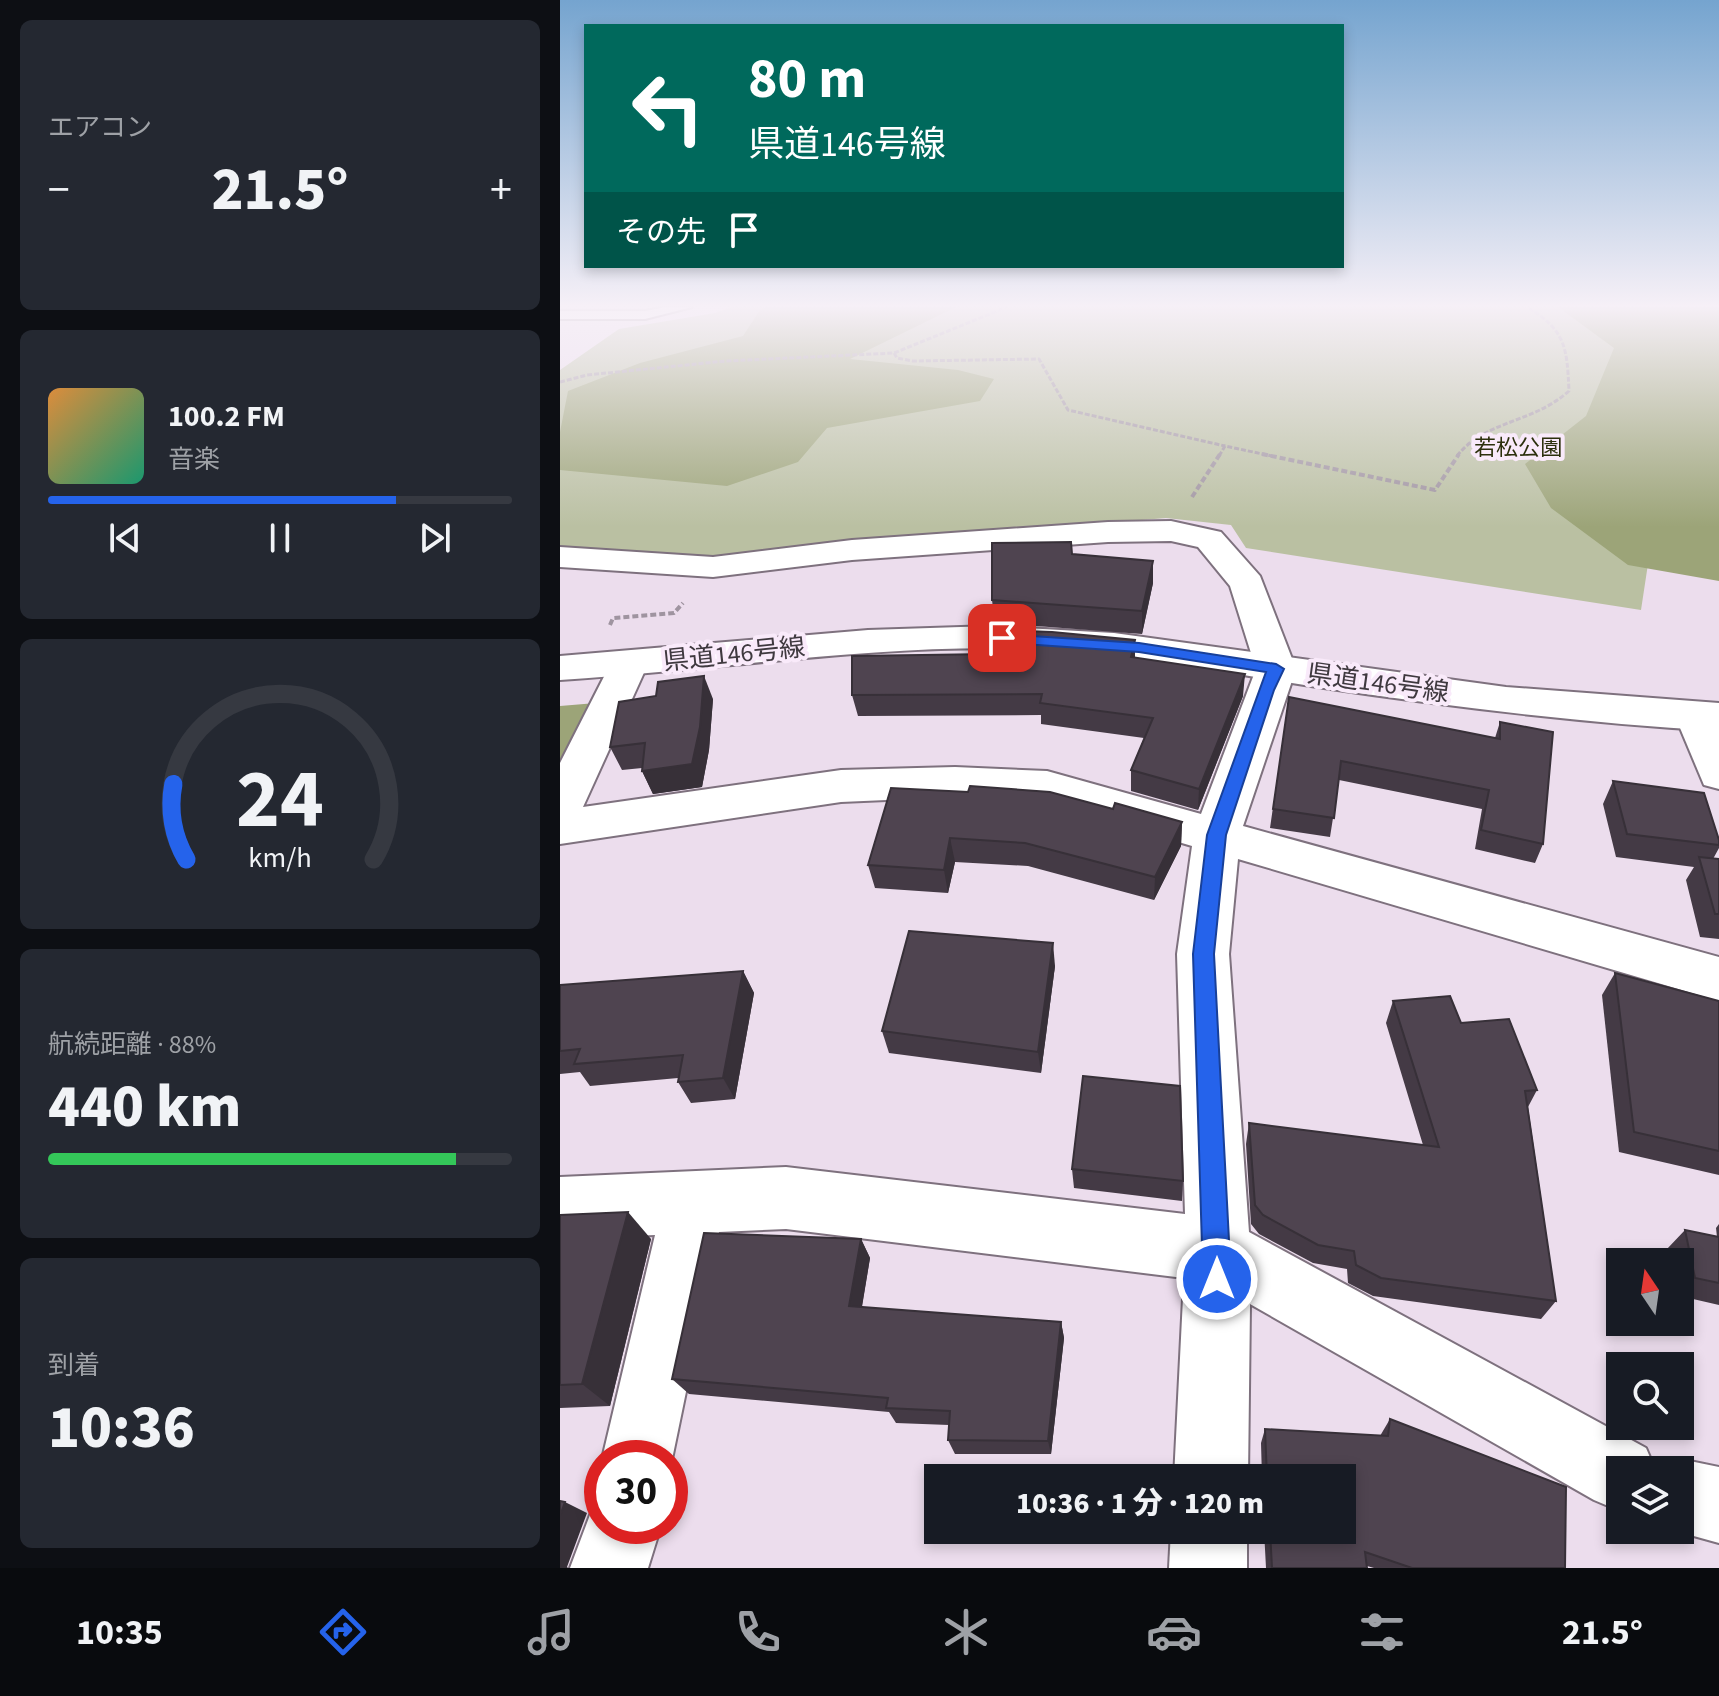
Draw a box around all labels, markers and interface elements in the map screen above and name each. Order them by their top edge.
text: 80 m [748,40,866,119]
icon: left [616,56,720,160]
text: エアコン [48,109,152,146]
text: 県道146号線 [748,119,946,170]
text: 21.5° [212,148,348,233]
text: − [48,159,70,222]
text: + [490,159,512,222]
icon: arrive [722,208,766,252]
text: その先 [616,211,706,254]
text: 100.2 FM [168,395,285,438]
park label: 若松公園 [1474,432,1562,464]
text: 音楽 [168,441,220,478]
icon: previous [103,516,147,560]
icon: pause [258,516,302,560]
icon: next [413,516,457,560]
pin [968,604,1036,672]
icon: arrive [980,616,1024,660]
street label: 県道146号線 [661,628,807,680]
street label: 県道146号線 [1305,655,1451,711]
text: 24 [236,741,324,859]
text: km/h [248,838,312,878]
text: 航続距離 · 88% [48,1026,216,1063]
text: 440 km [48,1065,241,1150]
position arrow [1175,1237,1259,1321]
north arrow [1606,1248,1694,1336]
map controls [1606,1248,1694,1544]
text: 到着 [48,1347,100,1384]
button: search [1606,1352,1694,1440]
text: 10:36 [48,1386,195,1471]
speed limit sign: 30 [584,1440,688,1544]
button: layers [1606,1456,1694,1544]
text: 10:36 · 1 分 · 120 m [1016,1482,1264,1525]
icon: directions [315,1604,371,1660]
icon: music [523,1604,579,1660]
icon: phone [730,1604,786,1660]
icon: climate [938,1604,994,1660]
icon: car [1146,1604,1202,1660]
icon: filters [1354,1604,1410,1660]
text: 10:35 [76,1607,163,1658]
text: 21.5° [1562,1607,1643,1658]

